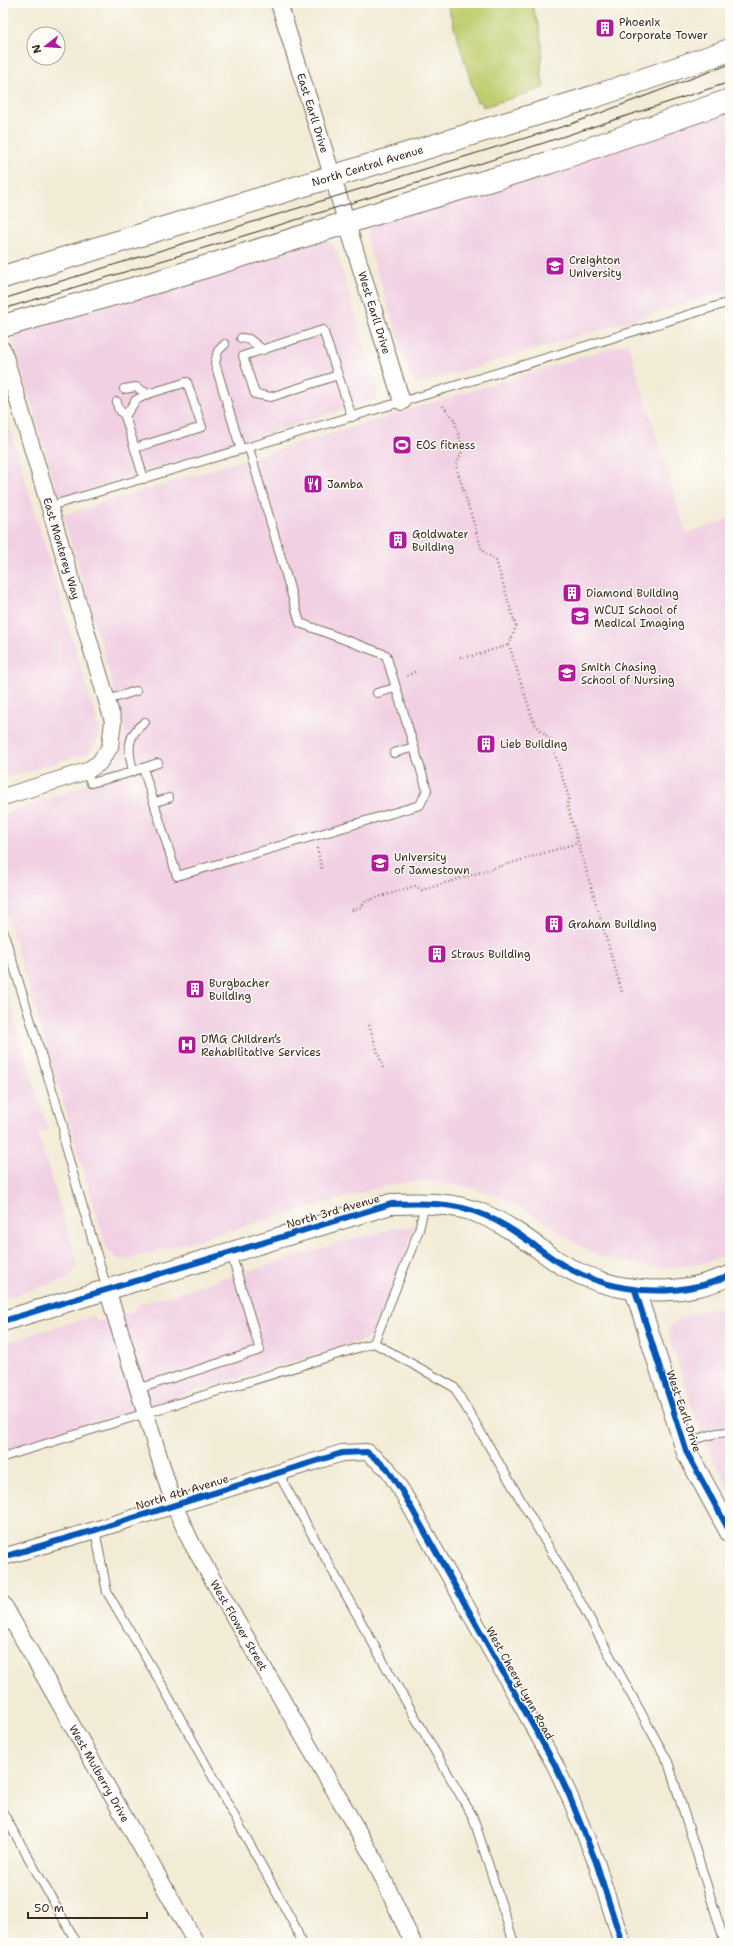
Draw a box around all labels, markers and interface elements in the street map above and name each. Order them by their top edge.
place label: Phoenix Corporate Tower [619,15,708,43]
building icon: Phoenix Corporate Tower [594,17,616,39]
north arrow [26,26,66,66]
text: N [28,42,45,55]
street label: East Earll Drive [293,71,332,155]
street label: North Central Avenue [310,142,425,190]
place label: Creighton University [569,253,622,281]
school or university icon: Creighton University [544,255,566,277]
street label: West Earll Drive [354,270,394,356]
sports icon: EOS fitness [391,434,413,456]
place label: EOS fitness [416,438,475,453]
restaurant icon: Jamba [302,473,324,495]
place label: Jamba [327,477,363,492]
street label: East Monterey Way [39,496,84,601]
place label: Goldwater Building [412,527,469,555]
building icon: Goldwater Building [387,529,409,551]
building icon: Diamond Building [561,582,583,604]
place label: Diamond Building [586,586,679,601]
place label: WCUI School of Medical Imaging [594,603,685,631]
school or university icon: WCUI School of Medical Imaging [569,605,591,627]
place label: Smith Chasing School of Nursing [581,660,675,688]
school or university icon: Smith Chasing School of Nursing [556,662,578,684]
building icon: Lieb Building [475,733,497,755]
place label: Lieb Building [500,737,567,752]
place label: University of Jamestown [394,850,470,878]
school or university icon: University of Jamestown [369,852,391,874]
building icon: Graham Building [543,913,565,935]
place label: Graham Building [568,917,657,932]
building icon: Straus Building [426,943,448,965]
place label: Straus Building [451,947,531,962]
place label: Burgbacher Building [209,976,270,1004]
building icon: Burgbacher Building [184,978,206,1000]
place label: DMG Children’s Rehabilitative Services [201,1032,321,1060]
hospital icon: DMG Children’s Rehabilitative Services [176,1034,198,1056]
street label: North 3rd Avenue [285,1191,382,1232]
street label: West Earll Drive [663,1368,705,1454]
street label: North 4th Avenue [134,1471,231,1514]
street label: West Flower Street [206,1577,271,1674]
street label: West Cheery Lynn Road [482,1624,557,1742]
street label: West Mulberry Drive [65,1722,133,1825]
scale bar [28,1894,147,1920]
text: 50 m [34,1900,64,1916]

